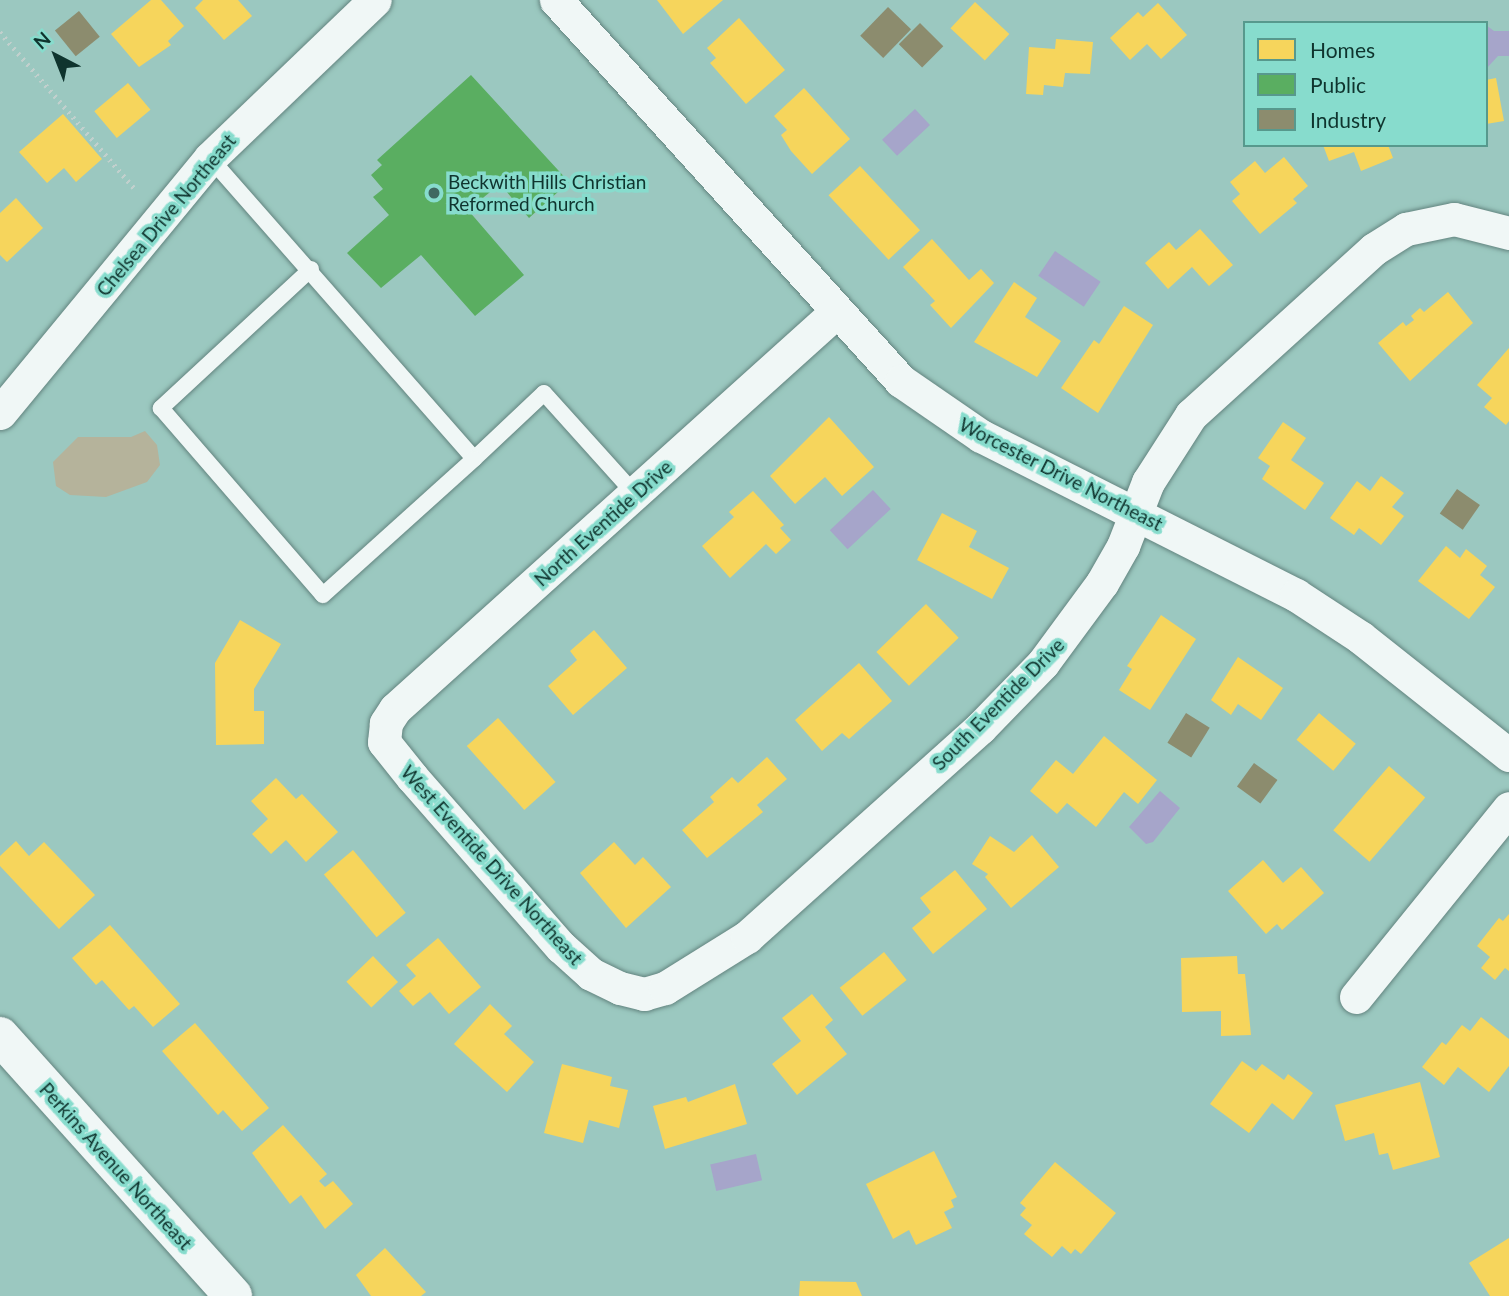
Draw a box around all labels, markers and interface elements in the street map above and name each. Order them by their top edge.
north arrow [21,21,91,91]
legend [1243,21,1488,147]
text: N [28,27,55,53]
text: Homes [1310,37,1375,62]
text: Public [1310,72,1366,97]
text: Industry [1310,107,1386,132]
street label: Chelsea Drive Northeast [92,129,240,301]
place label: Beckwith Hills Christian Reformed Church [448,171,646,215]
marker: Beckwith Hills Christian Reformed Church [426,185,442,201]
street label: Worcester Drive Northeast [955,413,1167,535]
street label: North Eventide Drive [529,455,677,591]
street label: South Eventide Drive [927,633,1069,775]
street label: West Eventide Drive Northeast [396,761,588,969]
street label: Perkins Avenue Northeast [35,1078,197,1254]

